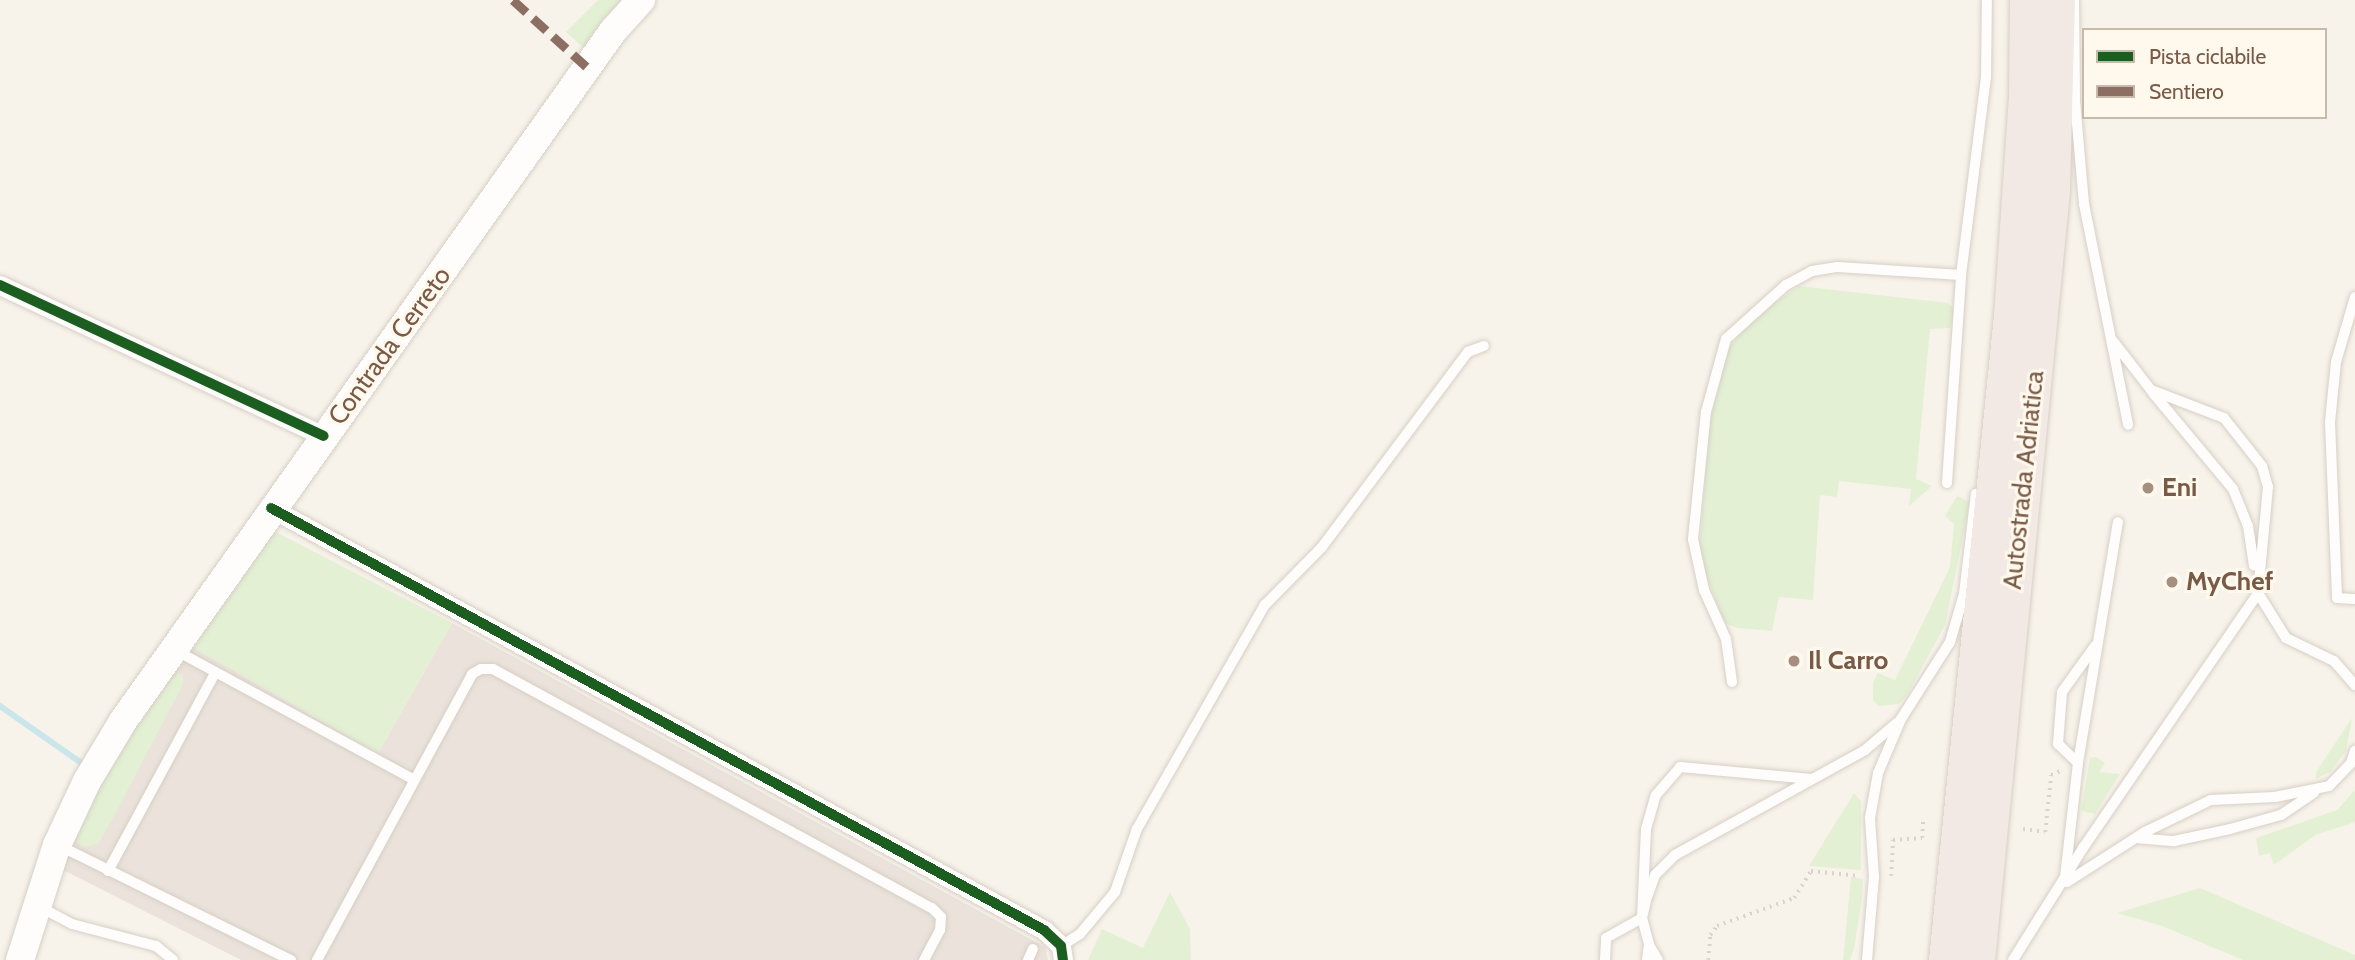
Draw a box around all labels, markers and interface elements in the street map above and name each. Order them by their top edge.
legend [2082,28,2327,119]
text: Pista ciclabile [2149,44,2266,69]
text: Sentiero [2149,79,2224,104]
street label: Contrada Cerreto [322,261,458,431]
street label: Autostrada Adriatica [1997,369,2051,591]
place label: Eni [2162,472,2197,504]
marker: Eni [2140,480,2156,496]
place label: MyChef [2186,566,2273,598]
marker: MyChef [2164,574,2180,590]
place label: Il Carro [1808,645,1888,677]
marker: Il Carro [1786,653,1802,669]

